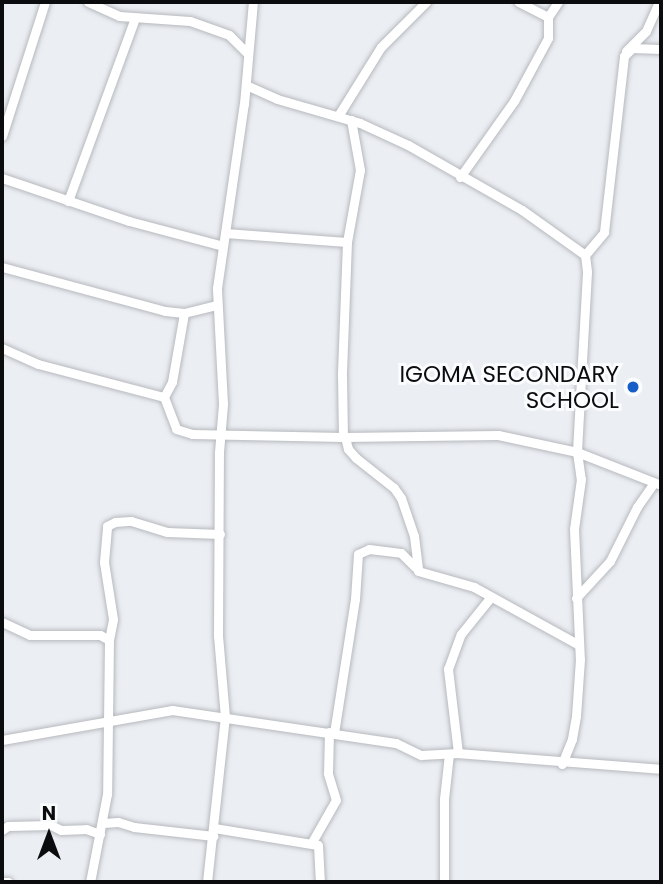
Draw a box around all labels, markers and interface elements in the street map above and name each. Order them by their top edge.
place label: IGOMA SECONDARY SCHOOL [399,360,619,414]
marker: IGOMA SECONDARY SCHOOL [625,379,641,395]
north arrow [14,800,84,870]
text: N [42,800,56,827]

